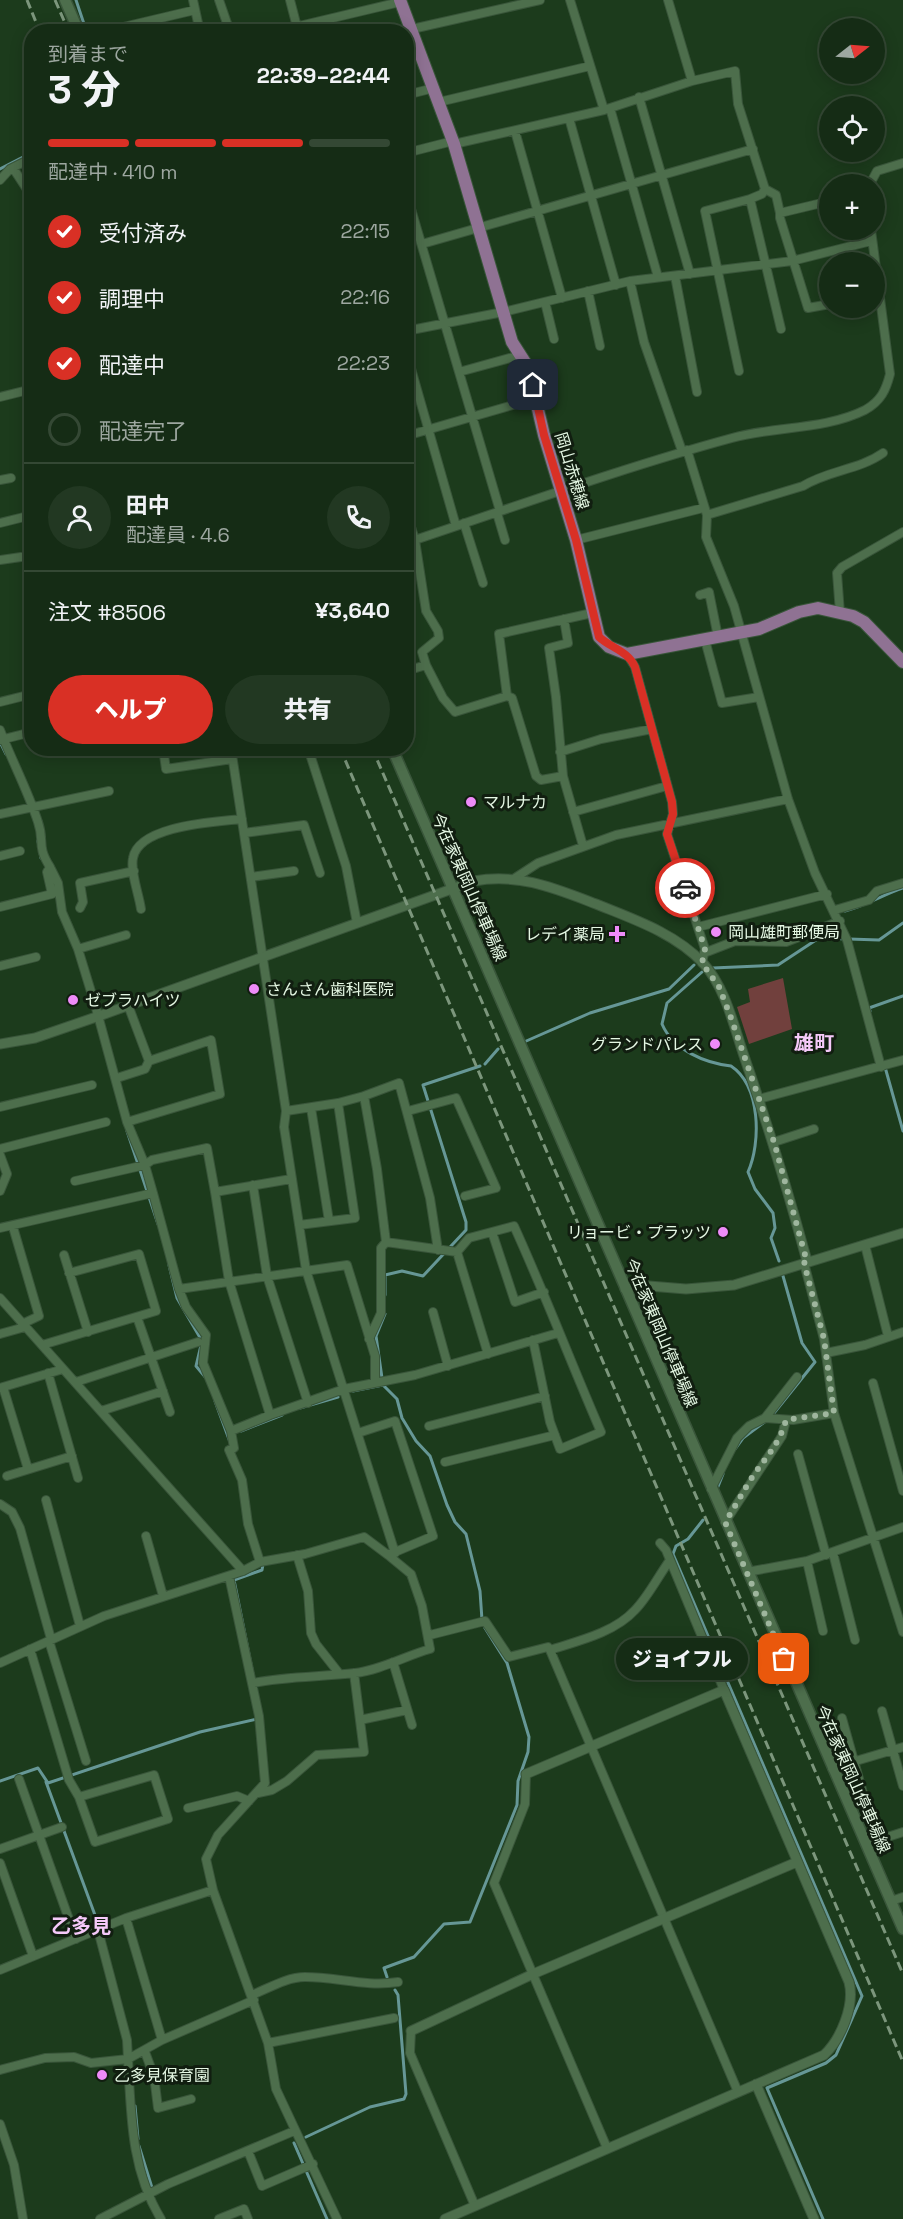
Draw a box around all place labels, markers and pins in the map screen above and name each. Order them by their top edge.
pin [507,359,558,410]
place label: マルナカ [483,792,547,813]
marker: マルナカ [464,795,478,809]
place label: 岡山雄町郵便局 [728,922,840,943]
place label: レデイ薬局 [525,924,605,945]
marker: 岡山雄町郵便局 [709,925,723,939]
marker: レデイ薬局 [610,927,624,941]
place label: さんさん歯科医院 [266,979,394,1000]
marker: さんさん歯科医院 [247,982,261,996]
place label: ゼブラハイツ [85,990,181,1011]
marker: ゼブラハイツ [66,993,80,1007]
place label: グランドパレス [591,1034,703,1055]
marker: グランドパレス [708,1037,722,1051]
place label: リョービ・プラッツ [567,1222,711,1243]
marker: リョービ・プラッツ [716,1225,730,1239]
pin [758,1633,809,1684]
callout: ジョイフル [616,1638,748,1680]
place label: 乙多見保育園 [114,2065,210,2086]
marker: 乙多見保育園 [95,2068,109,2082]

